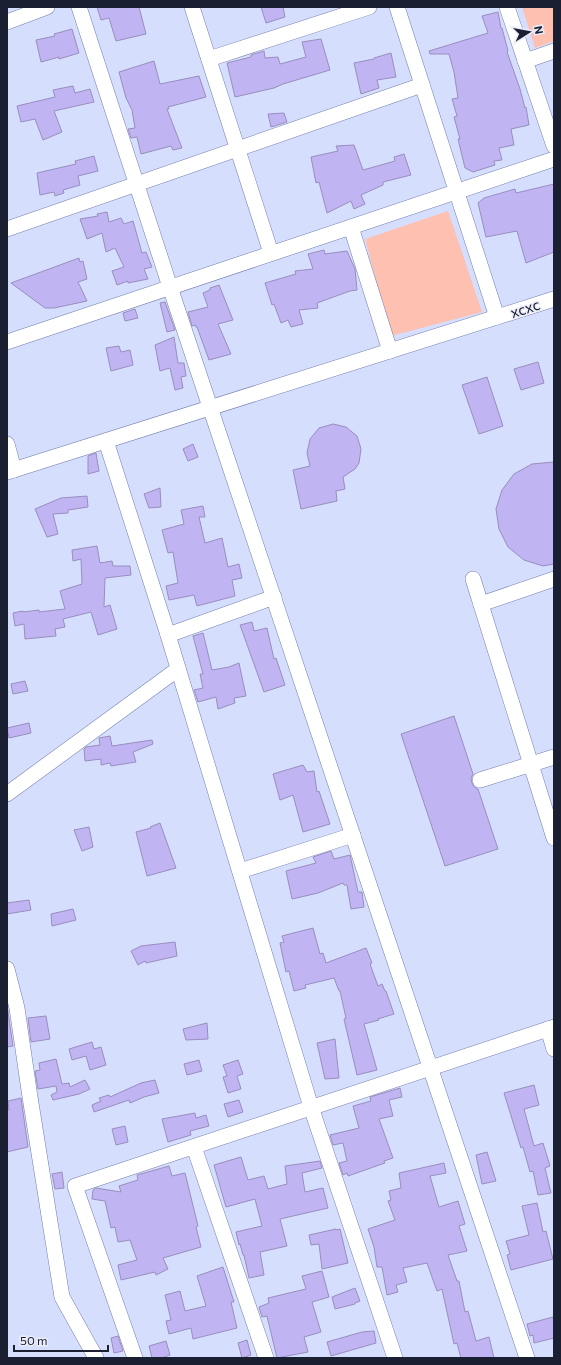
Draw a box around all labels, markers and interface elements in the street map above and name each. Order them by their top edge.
north arrow [509,12,549,52]
text: N [532,25,546,35]
street label: xcxc [508,295,542,321]
scale bar [14,1327,108,1353]
text: 50 m [20,1333,48,1347]

